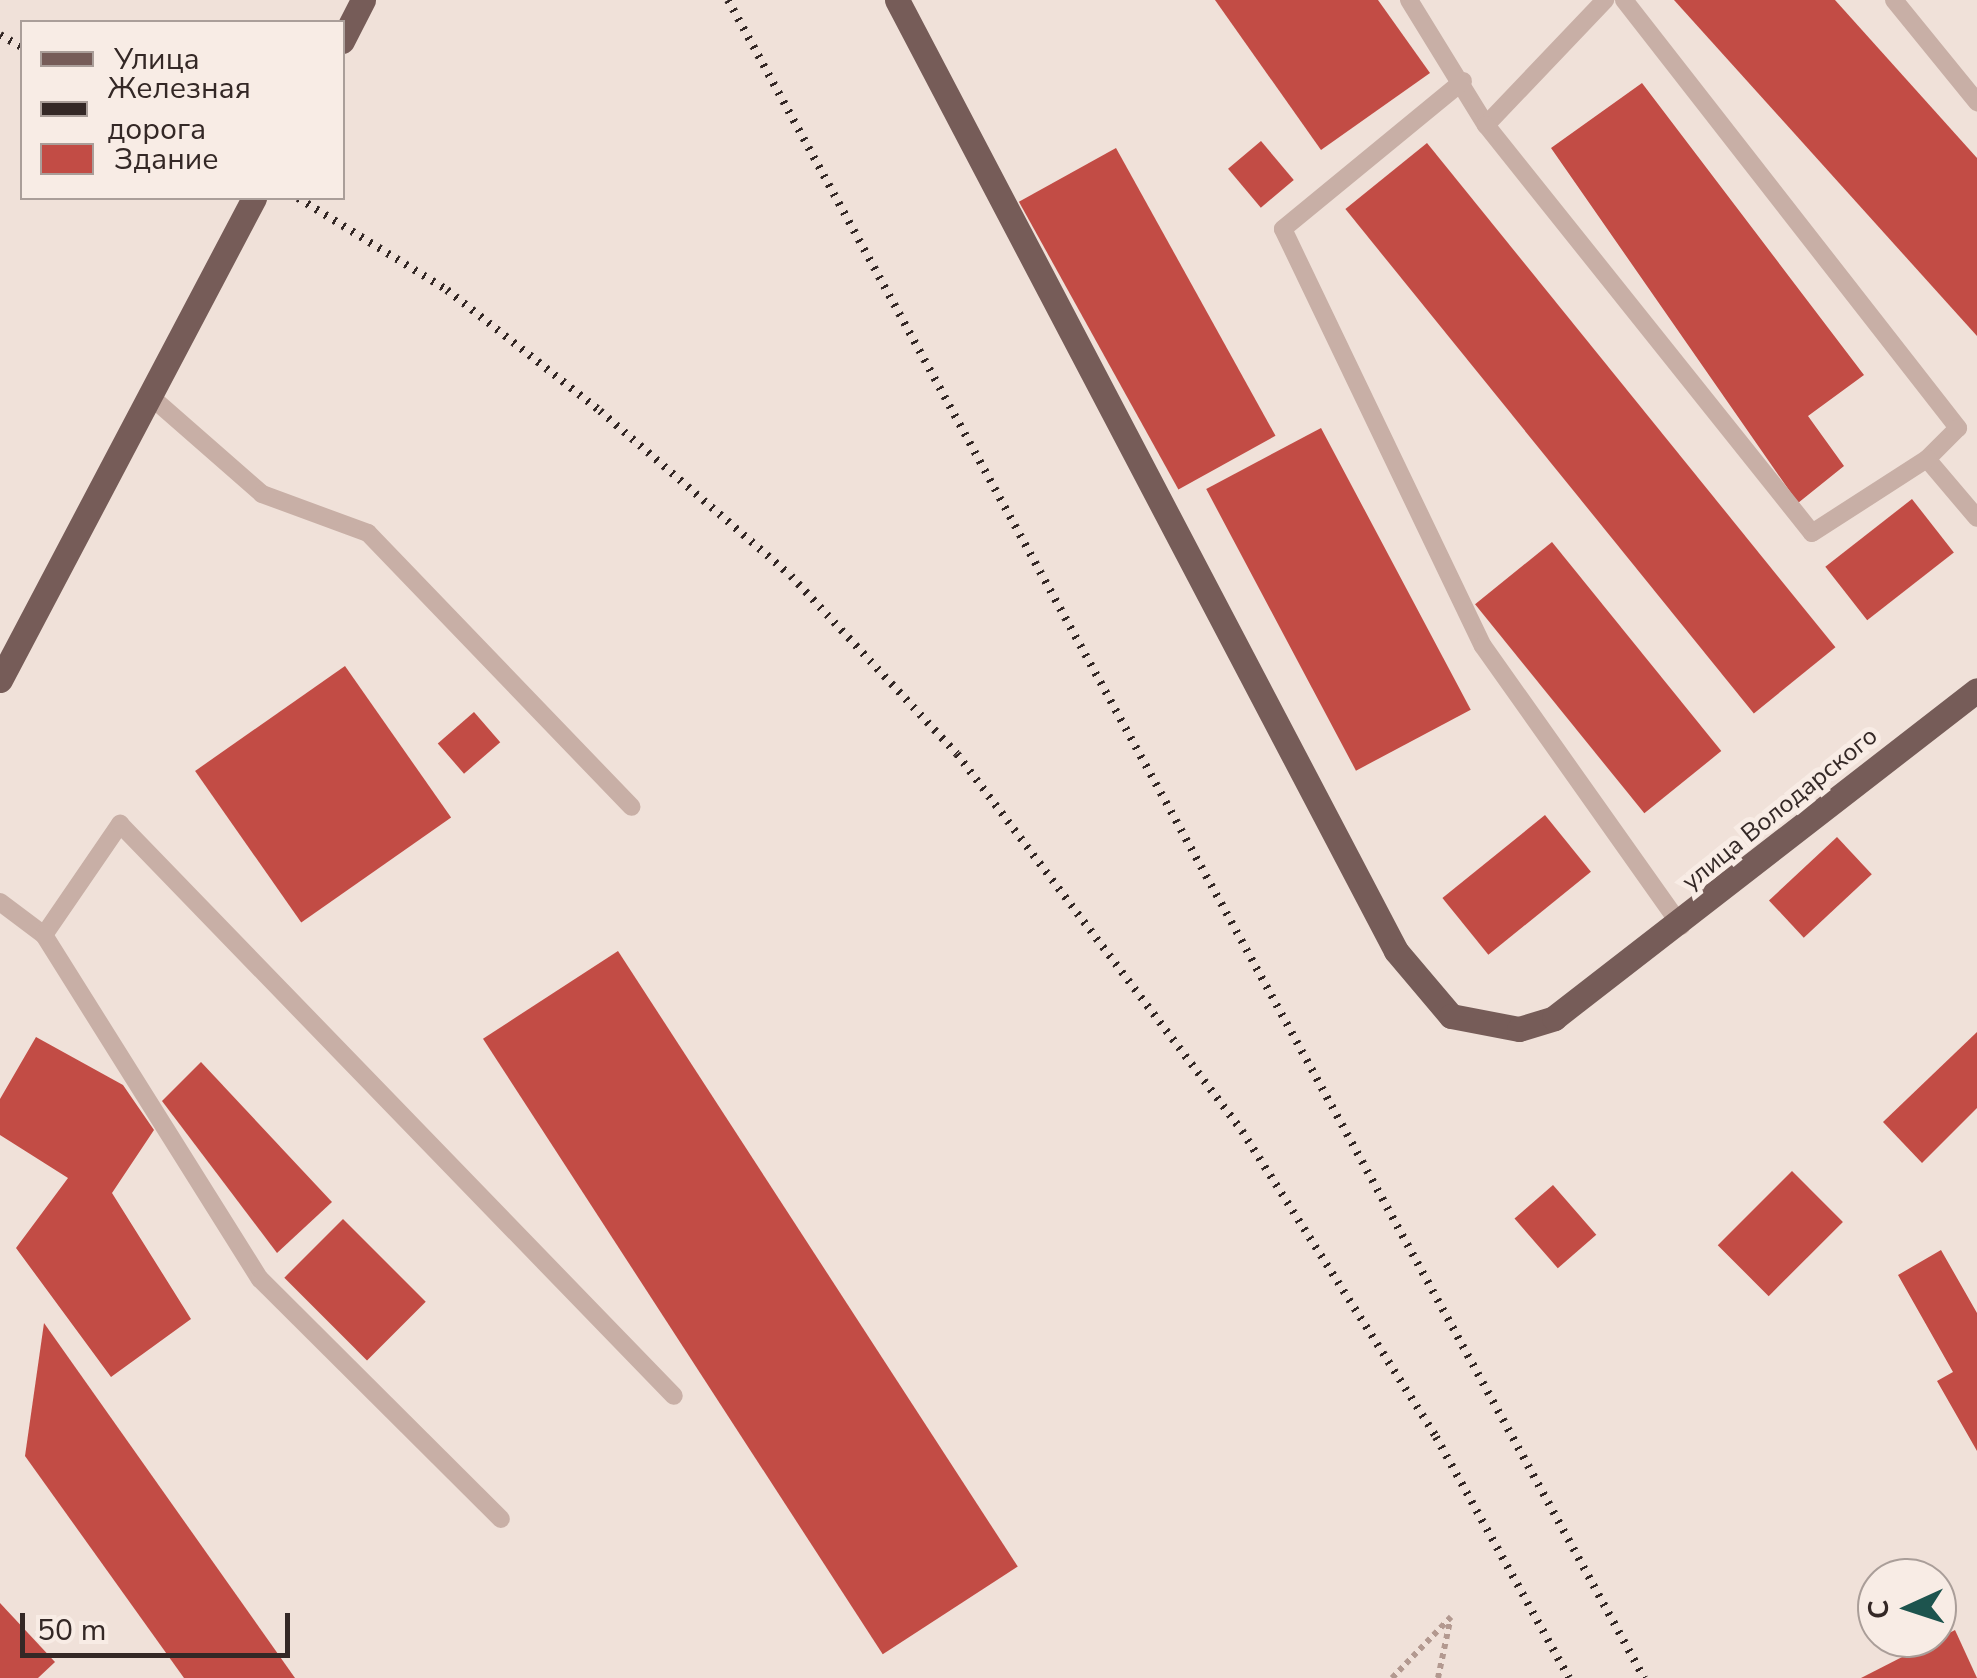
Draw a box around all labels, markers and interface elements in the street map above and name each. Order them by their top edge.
legend [20,20,345,200]
text: Улица [114,39,200,80]
text: Железная дорога [108,68,251,150]
text: Здание [114,139,219,180]
street label: улица Володарского [1676,721,1884,897]
north arrow [1857,1558,1957,1658]
scale bar [25,1593,295,1655]
text: С [1860,1599,1899,1620]
text: 50 m [37,1610,106,1651]

